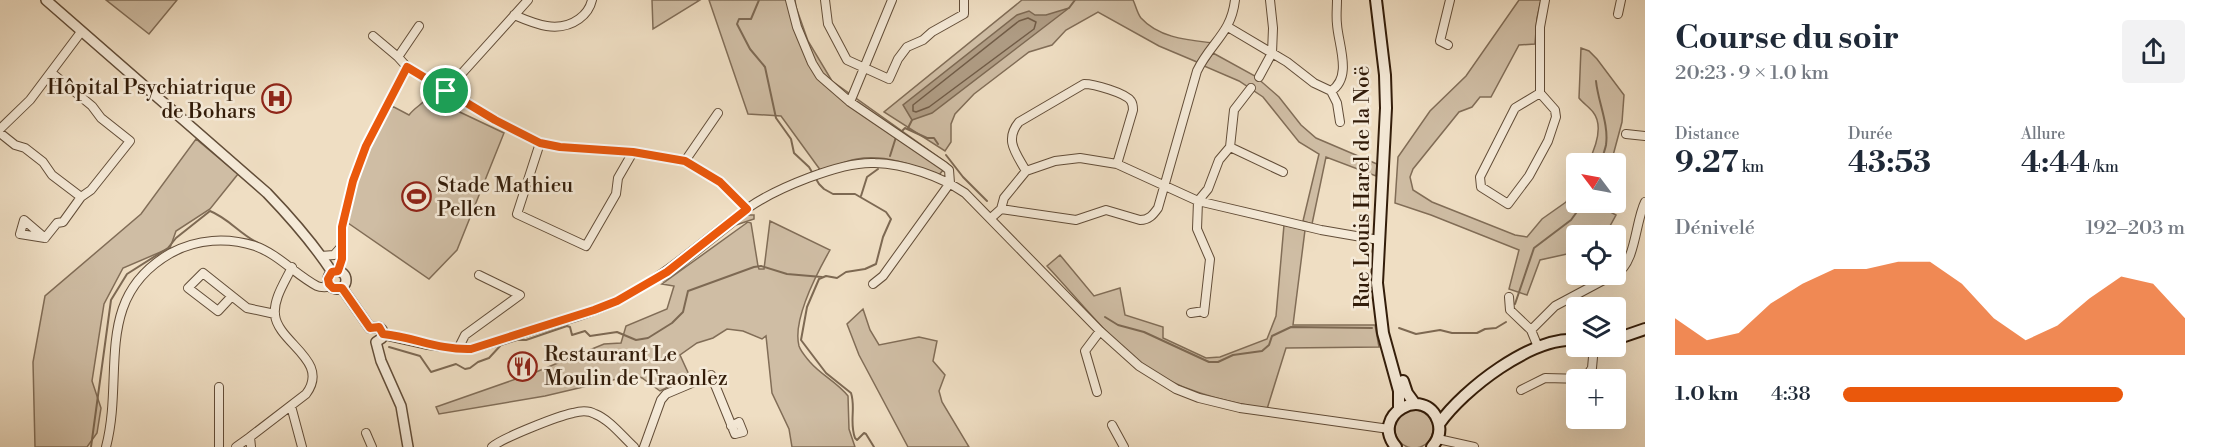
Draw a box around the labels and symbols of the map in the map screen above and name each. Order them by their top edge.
pin [420,65,471,116]
street label: Rue Louis Harel de la Noë [1350,66,1376,308]
place label: Hôpital Psychiatrique de Bohars [47,75,256,125]
hospital icon: Hôpital Psychiatrique de Bohars [261,83,293,115]
north arrow [1566,153,1626,213]
place label: Stade Mathieu Pellen [437,173,573,223]
sports icon: Stade Mathieu Pellen [400,181,432,213]
place label: Restaurant Le Moulin de Traonlez [544,342,728,392]
restaurant icon: Restaurant Le Moulin de Traonlez [507,350,539,382]

